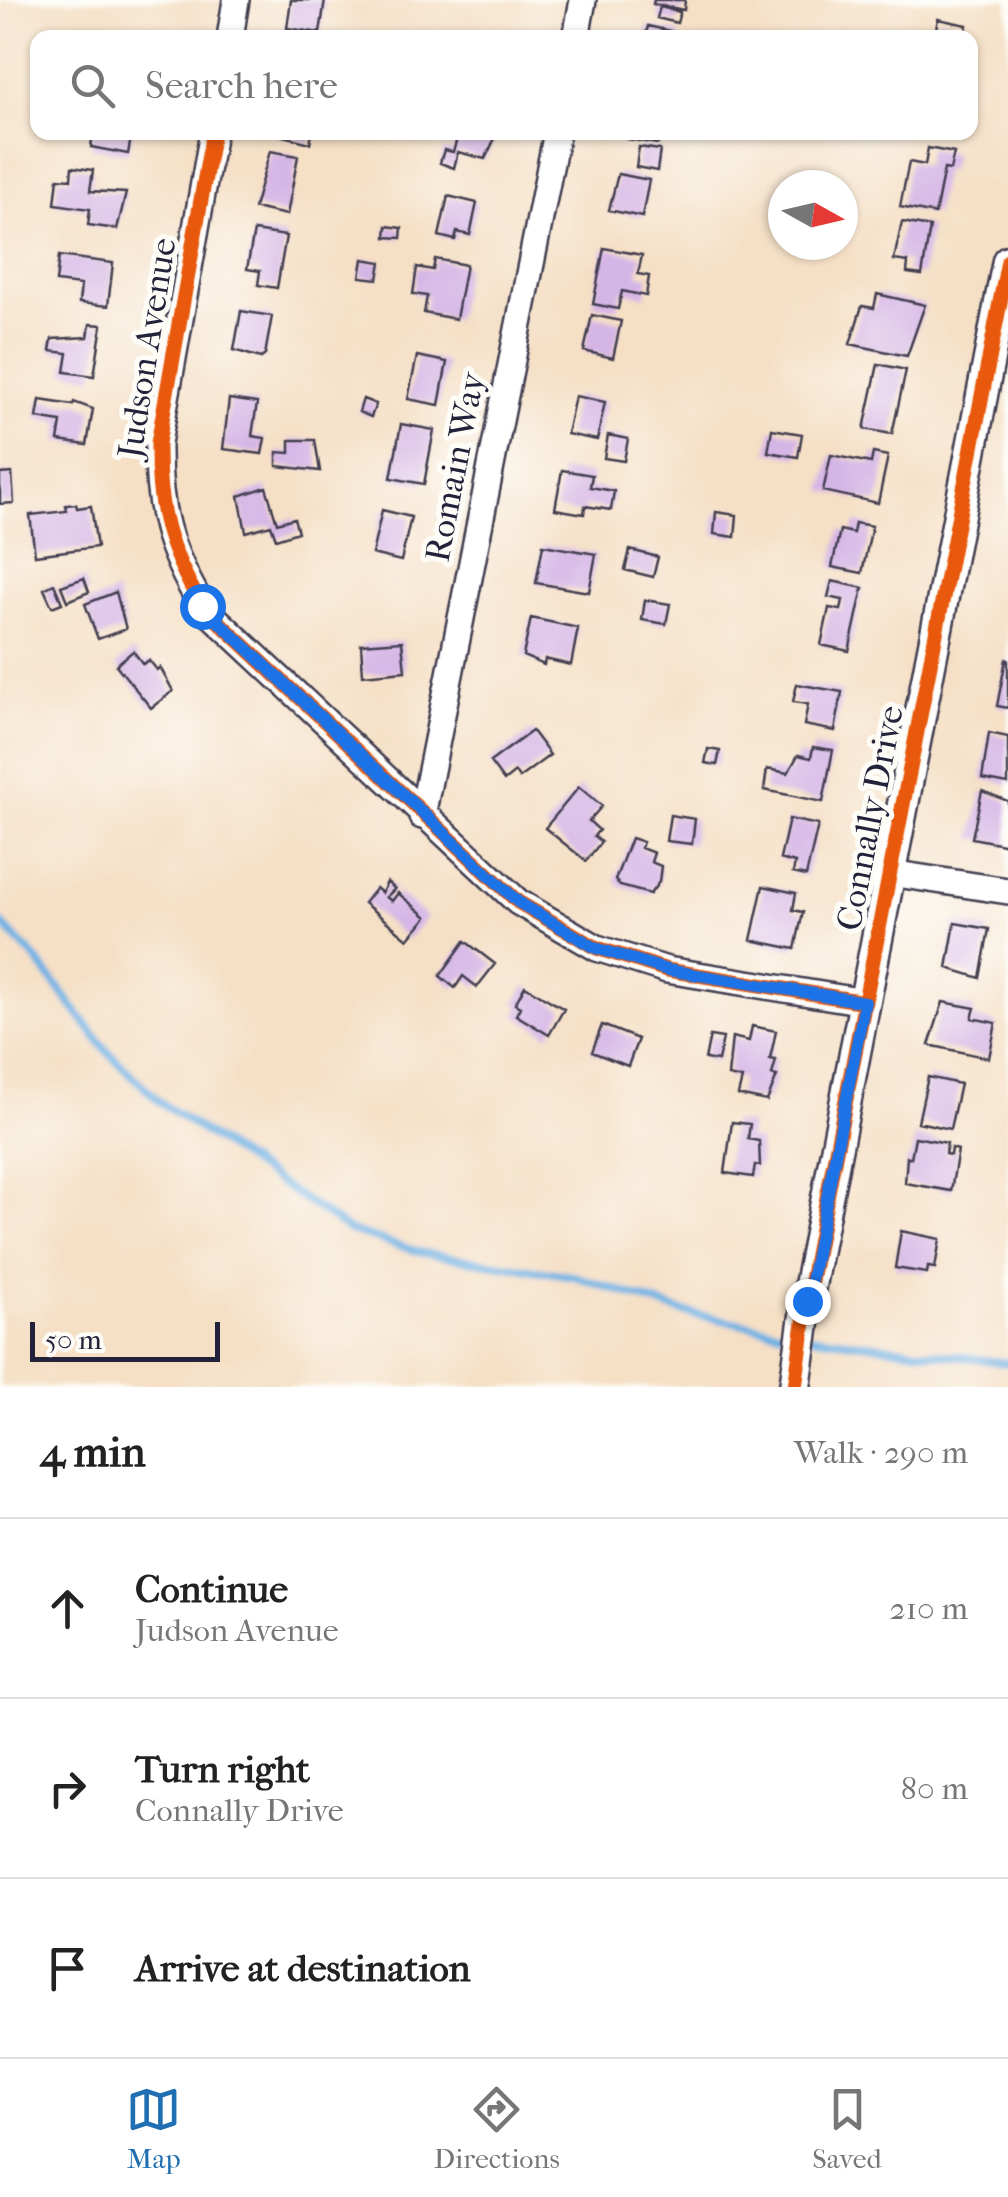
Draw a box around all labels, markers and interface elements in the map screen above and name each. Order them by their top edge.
search box [30,30,978,140]
icon: search [65,58,120,113]
text: Search here [145,63,338,108]
north arrow [768,170,858,260]
street label: Judson Avenue [109,235,185,464]
street label: Romain Way [417,367,494,565]
route start [180,584,226,630]
street label: Connally Drive [828,702,912,934]
route end [785,1279,831,1325]
scale bar [30,1317,220,1362]
text: 50 m [45,1323,102,1356]
text: 4 min [40,1428,146,1477]
text: Walk · 290 m [794,1434,968,1471]
text: Continue [135,1567,288,1612]
icon: ahead [40,1581,95,1636]
text: 210 m [889,1590,968,1627]
text: Judson Avenue [135,1612,338,1649]
text: Turn right [135,1747,310,1792]
icon: right [40,1761,95,1816]
text: 80 m [901,1770,968,1807]
text: Connally Drive [135,1792,344,1829]
icon: arrive [40,1941,95,1996]
text: Arrive at destination [135,1946,471,1991]
tab: Map [126,2082,181,2175]
tab: Directions [434,2082,560,2175]
tab: Saved [812,2082,882,2175]

